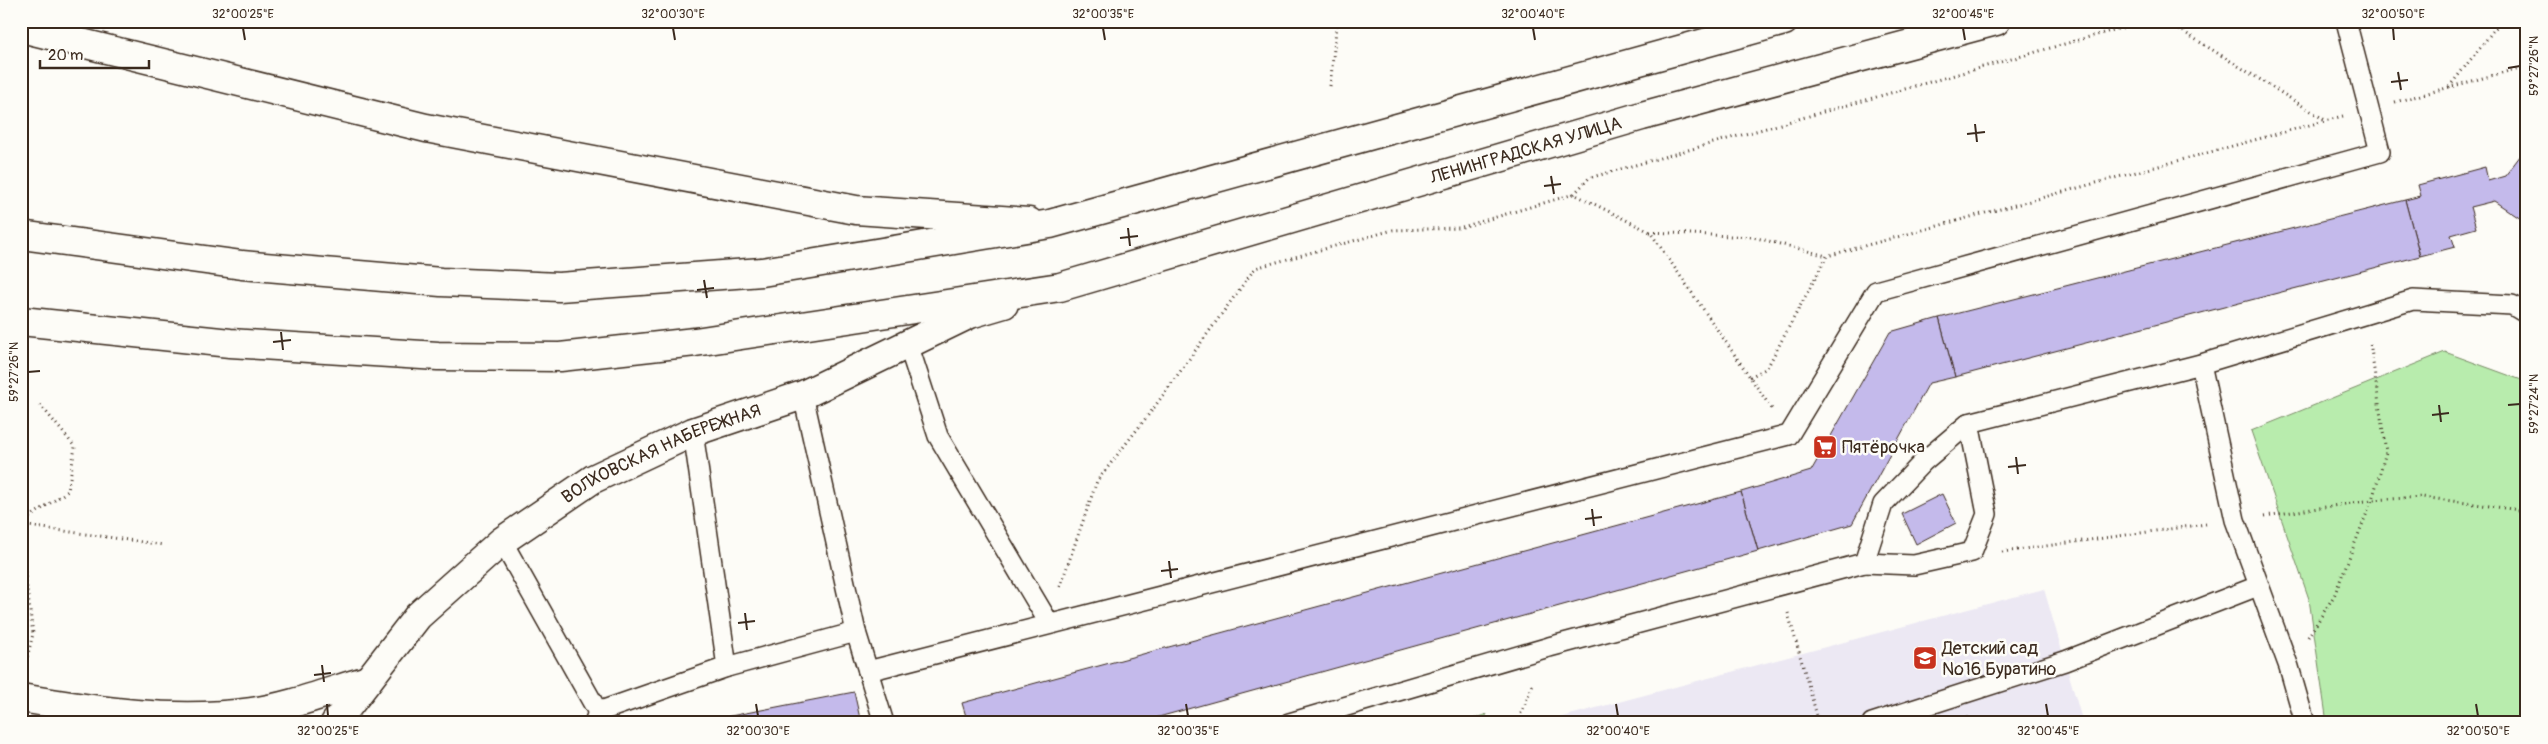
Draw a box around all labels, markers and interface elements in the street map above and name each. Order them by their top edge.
text: 32°00'25"E [212,7,274,22]
text: 32°00'30"E [641,7,705,22]
text: 32°00'35"E [1072,7,1134,22]
text: 32°00'40"E [1501,7,1565,22]
text: 32°00'45"E [1932,7,1994,22]
text: 32°00'50"E [2361,7,2425,22]
text: 59°27'26"N [2527,36,2542,96]
scale bar [40,38,149,70]
text: 20 m [48,46,83,65]
street label: ЛЕНИНГРАДСКАЯ УЛИЦА [1427,112,1625,190]
text: 59°27'26"N [7,342,22,402]
text: 59°27'24"N [2527,374,2542,434]
street label: ВОЛХОВСКАЯ НАБЕРЕЖНАЯ [557,399,764,509]
supermarket icon: Пятёрочка [1812,434,1838,460]
place label: Пятёрочка [1842,436,1925,459]
place label: Детский сад №16 Буратино [1941,637,2057,681]
school or university icon: Детский сад №16 Буратино [1912,645,1938,671]
text: 32°00'25"E [297,724,359,739]
text: 32°00'30"E [726,724,790,739]
text: 32°00'35"E [1157,724,1219,739]
text: 32°00'40"E [1586,724,1650,739]
text: 32°00'45"E [2017,724,2079,739]
text: 32°00'50"E [2446,724,2510,739]

